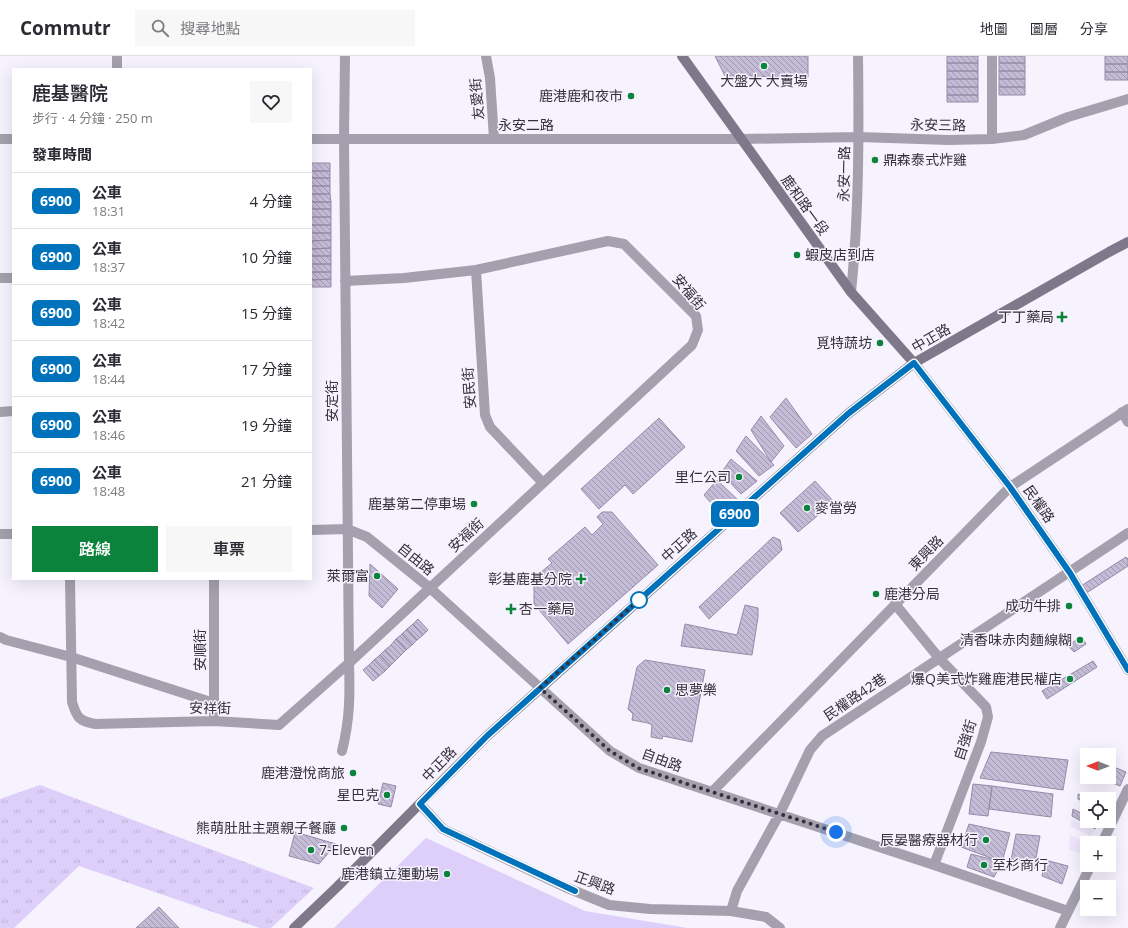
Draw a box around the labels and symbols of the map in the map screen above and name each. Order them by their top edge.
marker: 大盤大 大賣場 [759,61,769,71]
place label: 大盤大 大賣場 [720,71,808,90]
street label: 友愛街 [465,77,488,121]
place label: 鹿港鹿和夜市 [539,86,623,105]
marker: 鹿港鹿和夜市 [626,91,636,101]
street label: 永安二路 [498,115,554,134]
street label: 永安三路 [910,115,966,134]
street label: 永安一路 [834,146,853,202]
place label: 鼎森泰式炸雞 [883,150,967,169]
marker: 鼎森泰式炸雞 [870,155,880,165]
street label: 鹿和路一段 [777,171,834,239]
place label: 蝦皮店到店 [805,245,875,264]
marker: 蝦皮店到店 [792,250,802,260]
street label: 安福街 [669,269,710,314]
place label: 丁丁藥局 [998,307,1054,326]
marker: 丁丁藥局 [1057,312,1067,322]
street label: 中正路 [908,319,954,356]
place label: 覓特蔬坊 [816,333,872,352]
marker: 覓特蔬坊 [875,338,885,348]
street label: 安民街 [458,366,479,410]
street label: 安定街 [322,380,341,422]
place label: 里仁公司 [675,467,731,486]
marker: 里仁公司 [734,472,744,482]
street label: 民權路 [1020,481,1059,526]
place label: 鹿基第二停車場 [368,494,466,513]
place label: 麥當勞 [815,498,857,517]
marker: 鹿基第二停車場 [469,499,479,509]
line badge: 6900 [707,501,763,527]
marker: 麥當勞 [802,503,812,513]
street label: 安福街 [444,513,487,556]
street label: 中正路 [657,524,701,566]
street label: 東興路 [904,531,947,574]
street label: 自由路 [394,538,439,579]
place label: 萊爾富 [327,566,369,585]
place label: 彰基鹿基分院 [488,569,572,588]
marker: 萊爾富 [372,571,382,581]
marker: 彰基鹿基分院 [575,573,587,585]
place label: 鹿港分局 [884,584,940,603]
marker: 鹿港分局 [871,589,881,599]
unlabelled marker [630,591,648,609]
place label: 成功牛排 [1005,596,1061,615]
place label: 杏一藥局 [519,599,575,618]
marker: 成功牛排 [1064,601,1074,611]
marker: 杏一藥局 [506,604,516,614]
street label: 安順街 [190,629,209,671]
place label: 清香味赤肉麵線糊 [960,630,1072,649]
marker: 清香味赤肉麵線糊 [1075,635,1085,645]
street label: 民權路42巷 [820,669,890,725]
place label: 爆Q美式炸雞鹿港民權店 [911,669,1062,688]
marker: 爆Q美式炸雞鹿港民權店 [1065,674,1075,684]
place label: 思夢樂 [675,680,717,699]
marker: 思夢樂 [662,685,672,695]
street label: 安祥街 [189,698,231,717]
street label: 自強街 [949,717,980,763]
street label: 中正路 [417,742,460,785]
street label: 自由路 [639,743,685,776]
north arrow [1080,748,1116,784]
place label: 鹿港澄悅商旅 [261,763,345,782]
marker: 鹿港澄悅商旅 [348,768,358,778]
place label: 星巴克 [337,785,379,804]
marker: 星巴克 [382,790,392,800]
place label: 熊萌肚肚主題親子餐廳 [196,818,336,837]
your location [826,822,846,842]
marker: 熊萌肚肚主題親子餐廳 [339,823,349,833]
place label: 辰晏醫療器材行 [880,830,978,849]
marker: 辰晏醫療器材行 [981,835,991,845]
place label: 7-Eleven [319,840,374,859]
marker: 7-Eleven [306,845,316,855]
place label: 至杉商行 [992,855,1048,874]
marker: 至杉商行 [979,860,989,870]
place label: 鹿港鎮立運動場 [341,864,439,883]
street label: 正興路 [572,866,618,899]
marker: 鹿港鎮立運動場 [442,869,452,879]

